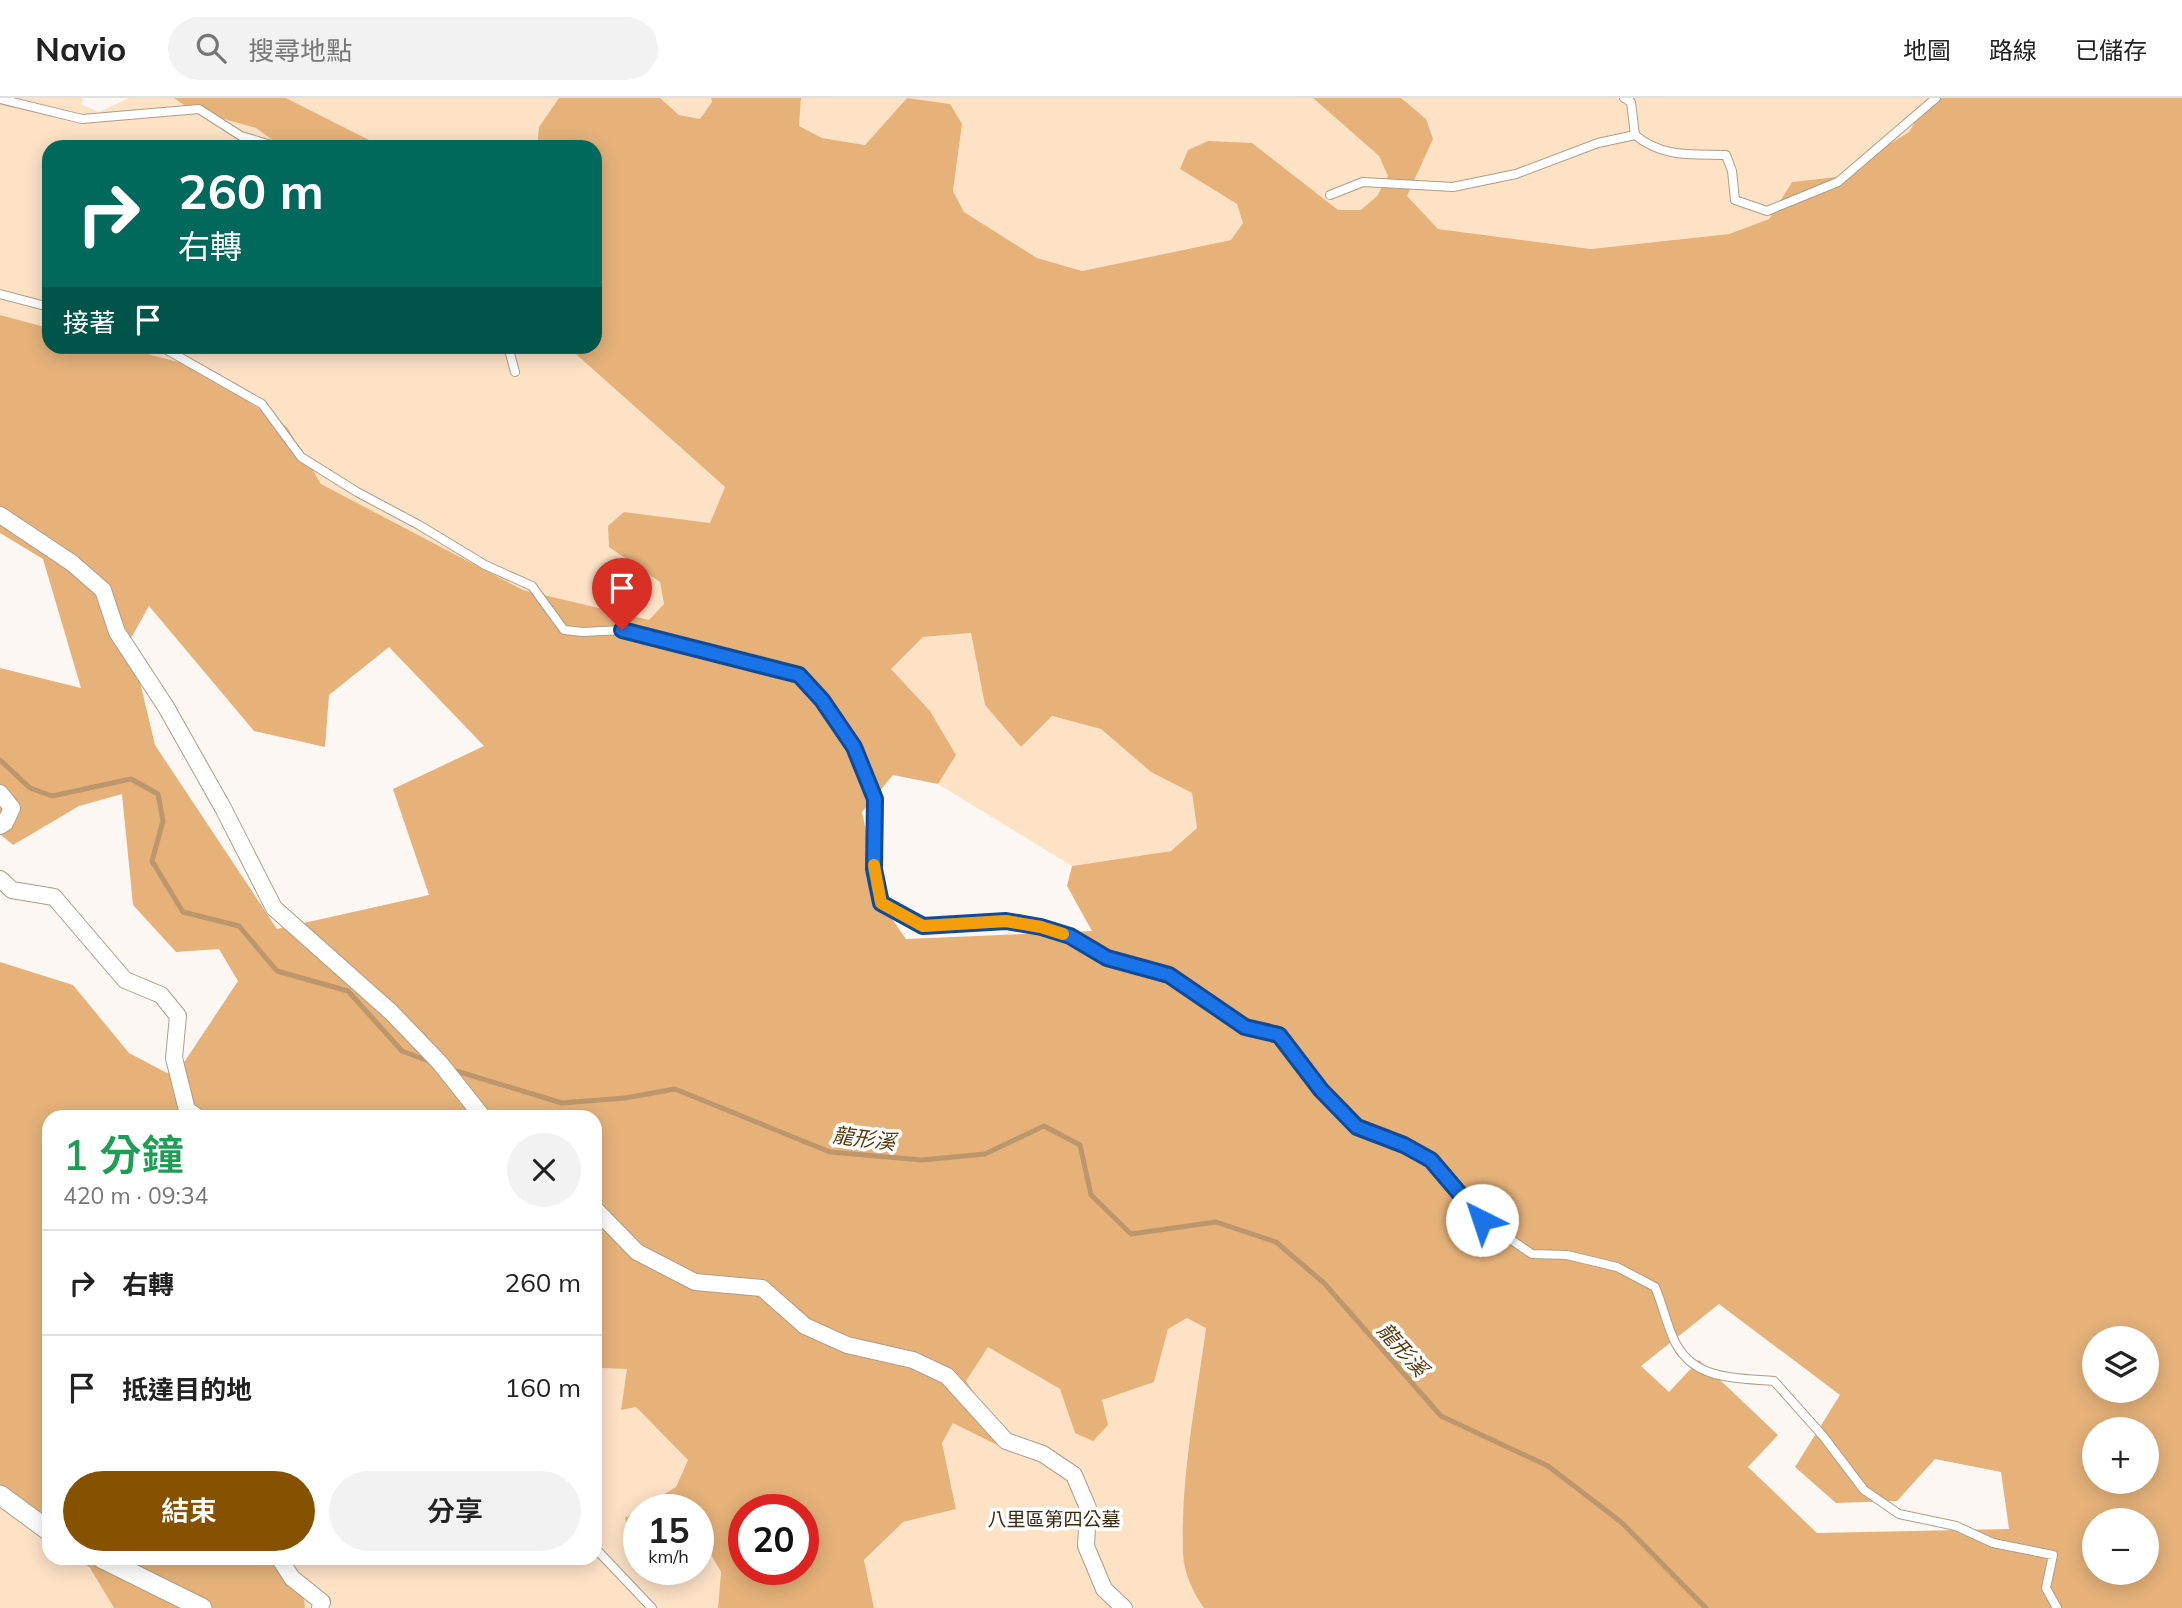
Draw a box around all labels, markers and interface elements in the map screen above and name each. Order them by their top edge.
search box [168,17,658,80]
text: Navio [35,28,126,69]
icon: search [192,29,230,67]
text: 搜尋地點 [248,34,352,67]
text: 地圖 [1903,35,1951,65]
text: 路線 [1989,35,2037,65]
text: 已儲存 [2075,35,2147,65]
text: 260 m [178,160,324,221]
icon: right [63,168,154,259]
text: 右轉 [178,226,242,266]
icon: arrive [129,301,167,339]
text: 接著 [63,306,115,339]
pin [592,558,652,630]
icon: arrive [603,569,641,607]
water label: 龍形溪 [831,1121,900,1155]
text: 1 分鐘 [63,1128,183,1181]
button: close [507,1133,581,1207]
text: 420 m · 09:34 [63,1181,208,1210]
position arrow [1445,1183,1519,1257]
icon: right [63,1264,101,1302]
text: 260 m [505,1266,581,1299]
text: 右轉 [122,1268,174,1301]
water label: 龍形溪 [1372,1317,1436,1383]
map controls [2082,1326,2159,1585]
button: layers [2082,1326,2159,1403]
icon: arrive [63,1369,101,1407]
text: 160 m [505,1371,581,1404]
text: 抵達目的地 [122,1373,252,1406]
button: + [2082,1417,2159,1494]
button: 結束 [63,1471,315,1551]
button: 分享 [329,1471,581,1551]
speed limit sign: 20 [728,1494,819,1585]
park label: 八里區第四公墓 [987,1507,1121,1531]
text: 15 [647,1508,690,1552]
button: − [2082,1508,2159,1585]
text: km/h [648,1545,689,1568]

